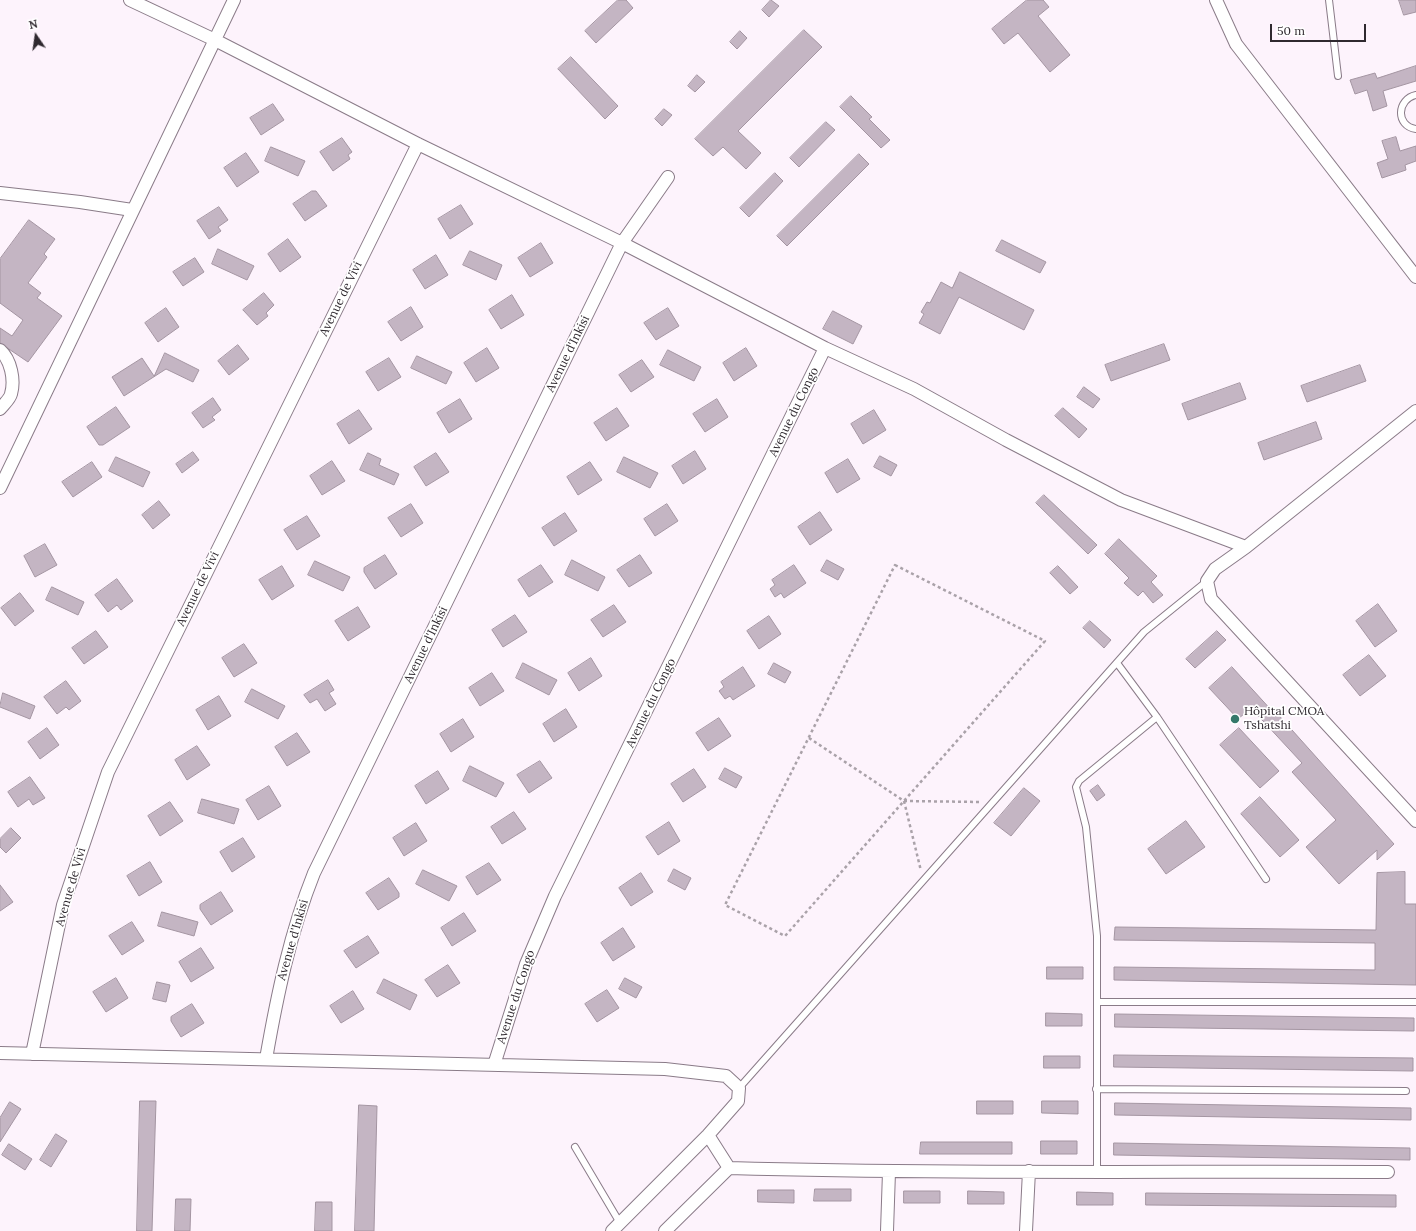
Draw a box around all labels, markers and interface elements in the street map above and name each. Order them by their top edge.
north arrow [16,16,56,56]
scale bar [1272,16,1368,42]
text: N [28,17,39,32]
text: 50 m [1277,23,1305,38]
street label: Avenue de Vivi [317,259,365,339]
street label: Avenue d'Inkisi [543,313,593,395]
street label: Avenue du Congo [766,365,822,459]
street label: Avenue de Vivi [174,549,222,629]
street label: Avenue d'Inkisi [401,604,451,686]
street label: Avenue du Congo [623,656,679,750]
place label: Hôpital CMOA Tshatshi [1244,705,1324,733]
marker: Hôpital CMOA Tshatshi [1229,713,1241,725]
street label: Avenue de Vivi [53,846,89,928]
street label: Avenue d'Inkisi [275,898,311,982]
street label: Avenue du Congo [494,948,538,1046]

